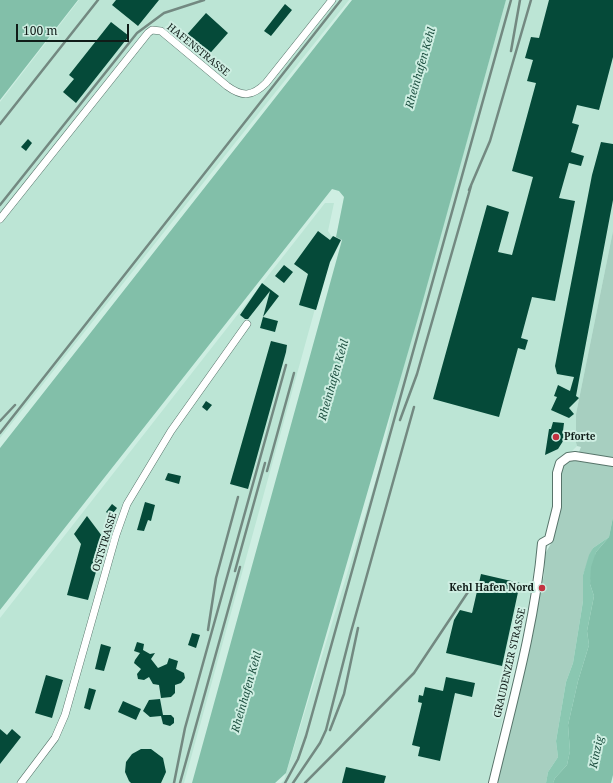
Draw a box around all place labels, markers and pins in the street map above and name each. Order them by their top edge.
place label: Pforte [564,431,596,443]
marker: Pforte [551,432,561,442]
place label: Kehl Hafen Nord [449,582,534,594]
marker: Kehl Hafen Nord [537,583,547,593]

